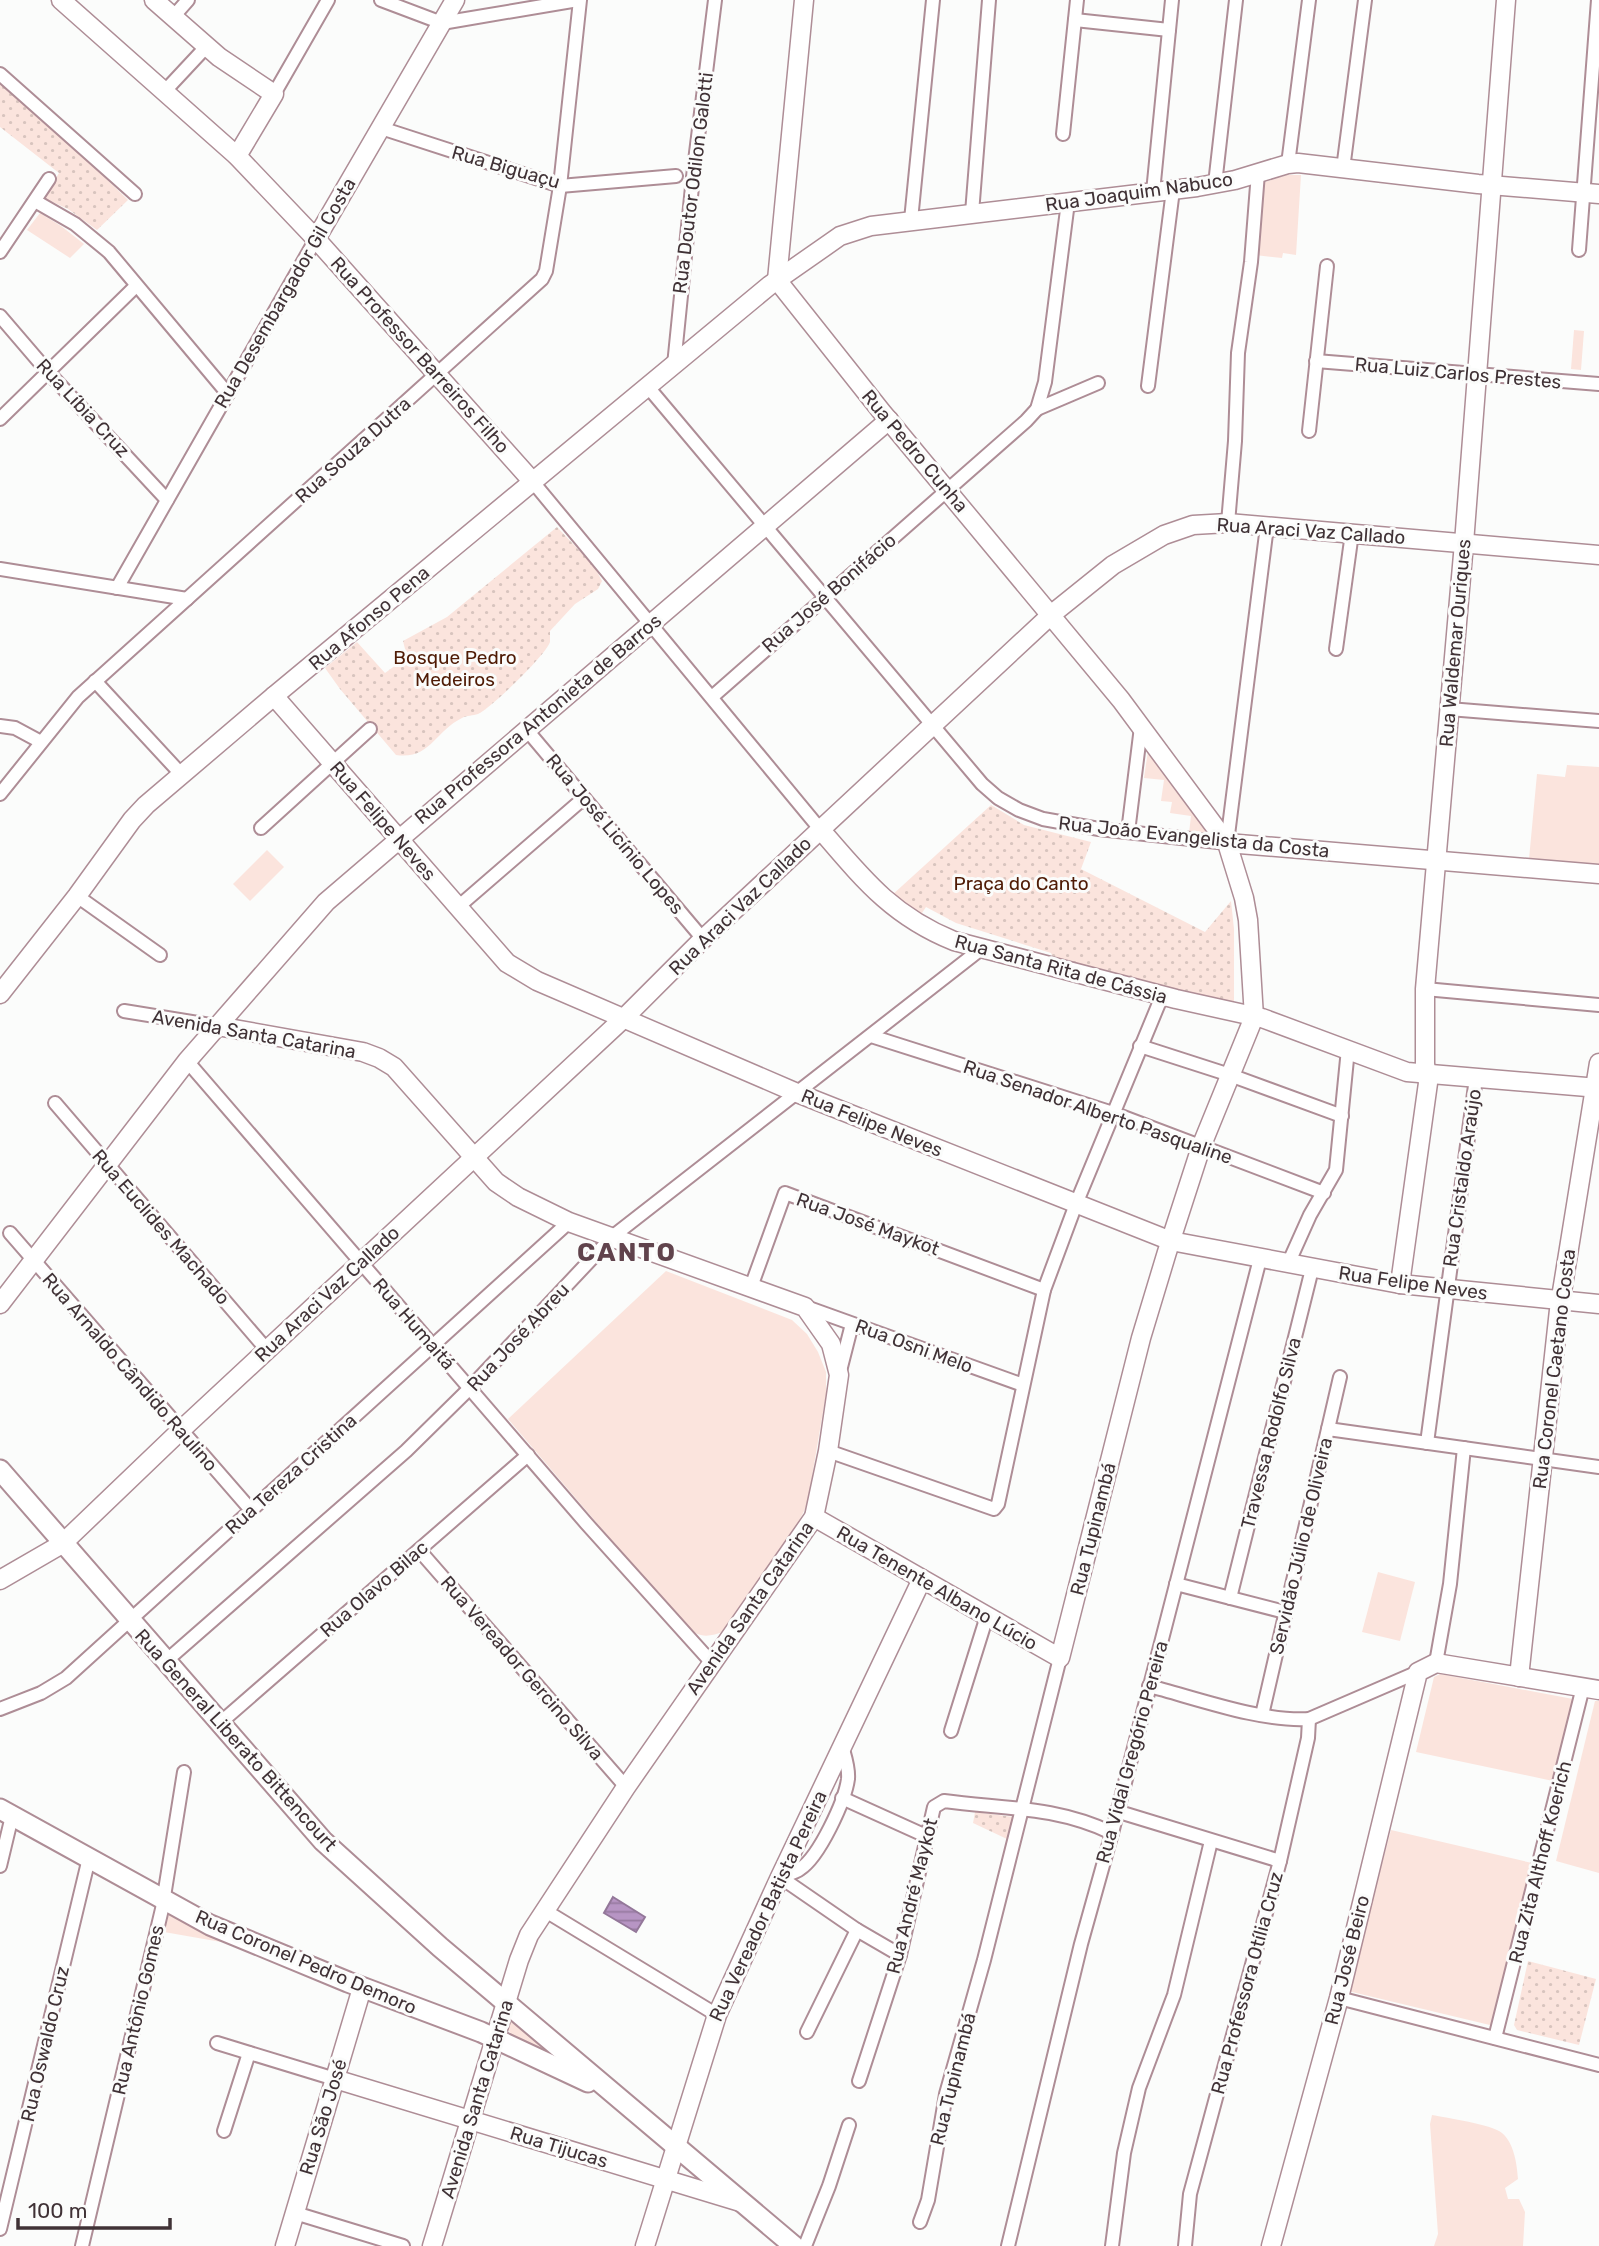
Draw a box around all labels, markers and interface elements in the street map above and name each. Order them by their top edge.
street label: Rua Doutor Odilon Galotti [668,71,718,295]
street label: Rua Biguaçu [449,141,563,193]
street label: Rua Joaquim Nabuco [1044,167,1234,217]
street label: Rua Desembargador Gil Costa [209,174,361,412]
street label: Rua Professor Barreiros Filho [326,252,514,458]
street label: Rua Luiz Carlos Prestes [1354,353,1562,393]
street label: Rua Líbia Cruz [31,354,135,462]
street label: Rua Pedro Cunha [857,385,973,517]
street label: Rua Souza Dutra [290,392,416,508]
street label: Rua Araci Vaz Callado [1216,513,1406,549]
street label: Rua José Bonifácio [757,528,901,658]
street label: Rua Waldemar Ouriques [1434,538,1476,748]
street label: Rua Afonso Pena [304,561,434,675]
street label: Rua Professora Antonieta de Barros [410,609,666,829]
park label: Bosque Pedro Medeiros [393,646,517,691]
street label: Rua José Licínio Lopes [541,749,689,919]
street label: Rua Felipe Neves [325,757,441,885]
street label: Rua João Evangelista da Costa [1057,811,1331,863]
street label: Rua Araci Vaz Callado [664,832,816,980]
park label: Praça do Canto [953,872,1089,895]
street label: Rua Santa Rita de Cássia [952,930,1170,1008]
street label: Avenida Santa Catarina [150,1005,358,1063]
street label: Rua Senador Alberto Pasqualine [960,1055,1236,1169]
street label: Rua Felipe Neves [798,1084,946,1162]
street label: Rua Cristaldo Araújo [1438,1087,1486,1269]
street label: Rua Euclides Machado [87,1145,235,1309]
street label: Rua José Maykot [793,1187,943,1261]
street label: Rua Araci Vaz Callado [250,1221,404,1367]
district label: CANTO [577,1237,677,1268]
street label: Rua Coronel Caetano Costa [1528,1248,1580,1490]
street label: Rua Felipe Neves [1337,1261,1489,1305]
street label: Rua Arnaldo Cândido Raulino [38,1268,222,1476]
street label: Rua Humaitá [368,1273,460,1375]
street label: Rua José Abreu [462,1278,574,1396]
street label: Rua Osni Melo [852,1314,976,1378]
street label: Travessa Rodolfo Silva [1236,1335,1306,1531]
street label: Rua Tereza Cristina [220,1409,362,1539]
street label: Servidão Júlio de Oliveira [1265,1435,1337,1657]
street label: Rua Tupinambá [1065,1460,1121,1598]
street label: Avenida Santa Catarina [681,1517,819,1699]
street label: Rua Tenente Albano Lúcio [832,1521,1042,1655]
street label: Rua Olavo Bilac [315,1536,433,1642]
street label: Rua Vereador Gercino Silva [436,1571,608,1765]
street label: Rua General Liberato Bittencourt [130,1624,342,1856]
street label: Rua Vidal Gregório Pereira [1091,1638,1173,1866]
street label: Rua Zita Althoff Koerich [1504,1758,1576,1966]
street label: Rua Vereador Batista Pereira [704,1787,832,2025]
street label: Rua André Maykot [882,1815,943,1976]
street label: Rua Professora Otília Cruz [1206,1869,1288,2097]
street label: Rua José Beiro [1320,1893,1374,2027]
street label: Rua Coronel Pedro Demoro [192,1905,420,2019]
street label: Rua Antônio Gomes [107,1923,169,2097]
street label: Rua Oswaldo Cruz [16,1964,74,2124]
street label: Avenida Santa Catarina [436,1997,518,2201]
street label: Rua Tupinambá [925,2010,981,2148]
street label: Rua São José [294,2056,352,2178]
street label: Rua Tijucas [507,2121,611,2173]
scale bar [18,2186,170,2230]
text: 100 m [28,2198,87,2223]

